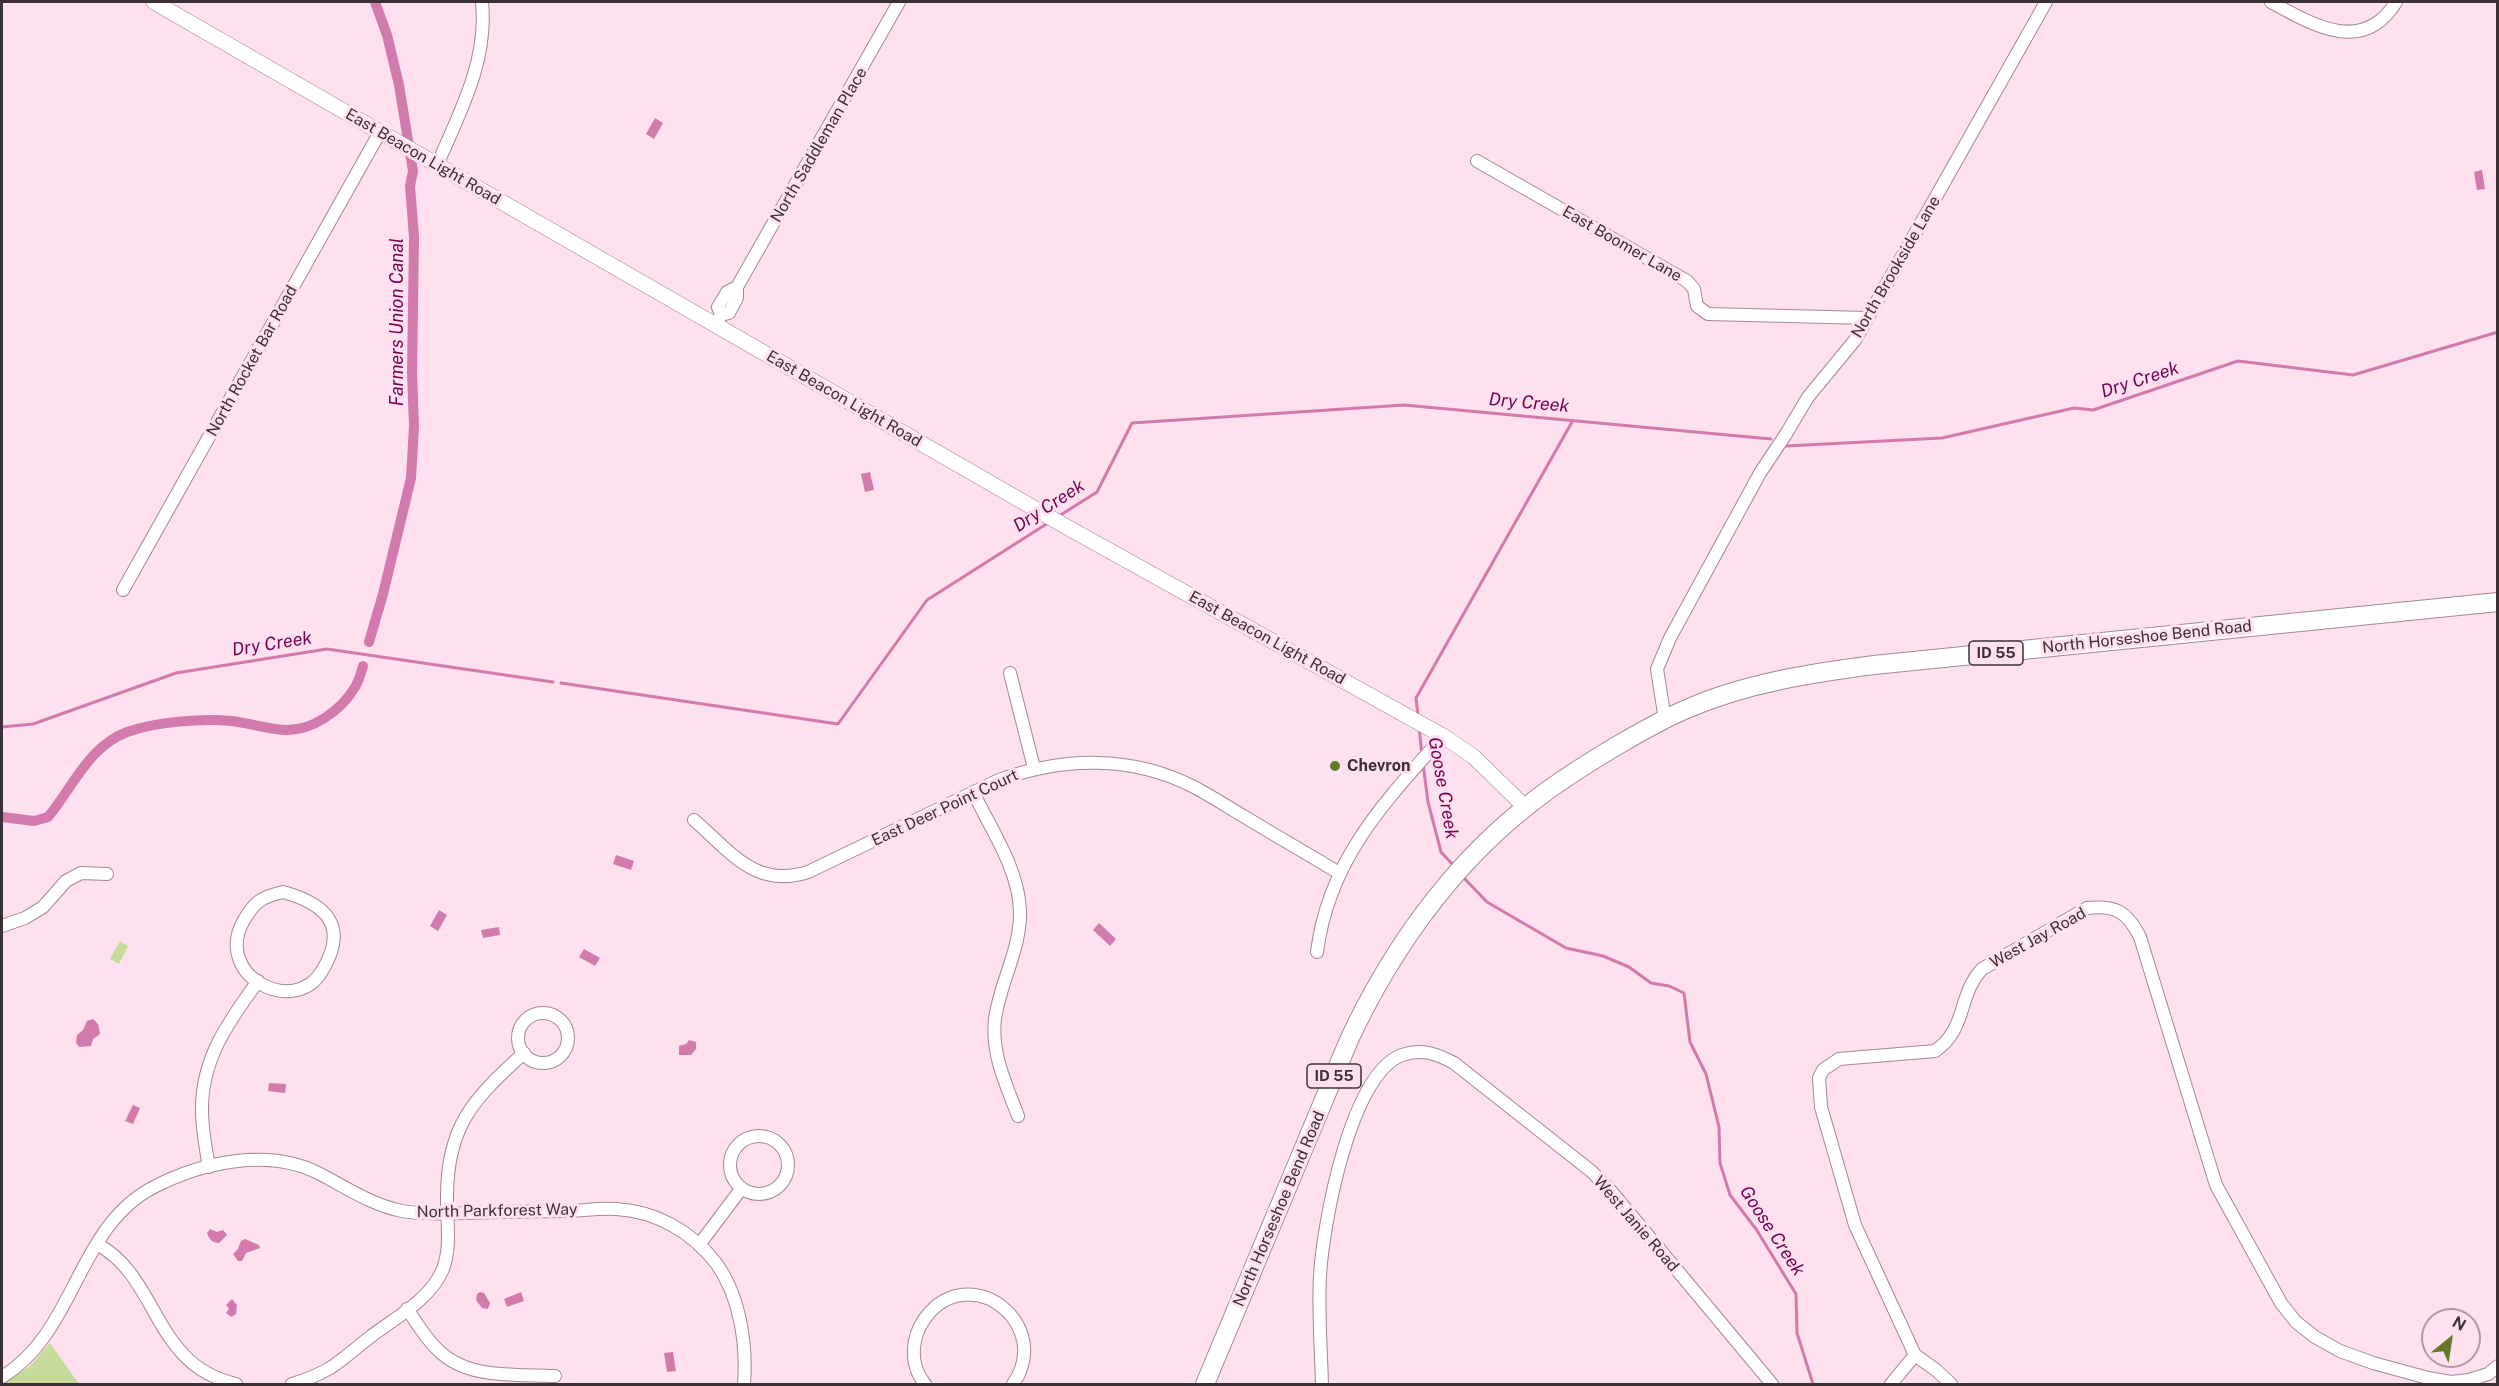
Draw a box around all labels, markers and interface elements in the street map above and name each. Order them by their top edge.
street label: North Saddleman Place [767,64,871,226]
street label: East Beacon Light Road [342,105,504,209]
street label: North Brookside Lane [1847,193,1945,341]
street label: East Boomer Lane [1559,202,1685,286]
water label: Farmers Union Canal [386,238,408,406]
street label: North Rocket Bar Road [202,282,302,440]
street label: East Beacon Light Road [763,347,925,451]
water label: Dry Creek [2098,357,2182,403]
water label: Dry Creek [1488,389,1570,417]
water label: Dry Creek [1009,475,1089,537]
street label: East Beacon Light Road [1185,587,1349,689]
street label: North Horseshoe Bend Road [2041,616,2253,658]
water label: Dry Creek [230,627,314,661]
road number: ID 55 [1969,641,2023,665]
water label: Goose Creek [1423,735,1463,841]
place label: Chevron [1347,756,1411,776]
marker: Chevron [1328,759,1342,773]
street label: East Deer Point Court [869,766,1021,850]
street label: West Jay Road [1987,904,2089,972]
road number: ID 55 [1307,1064,1361,1088]
street label: North Horseshoe Bend Road [1229,1108,1329,1310]
street label: West Janie Road [1589,1172,1683,1276]
water label: Goose Creek [1735,1182,1809,1280]
street label: North Parkforest Way [416,1200,578,1222]
north arrow [2421,1308,2481,1368]
text: N [2449,1312,2469,1335]

